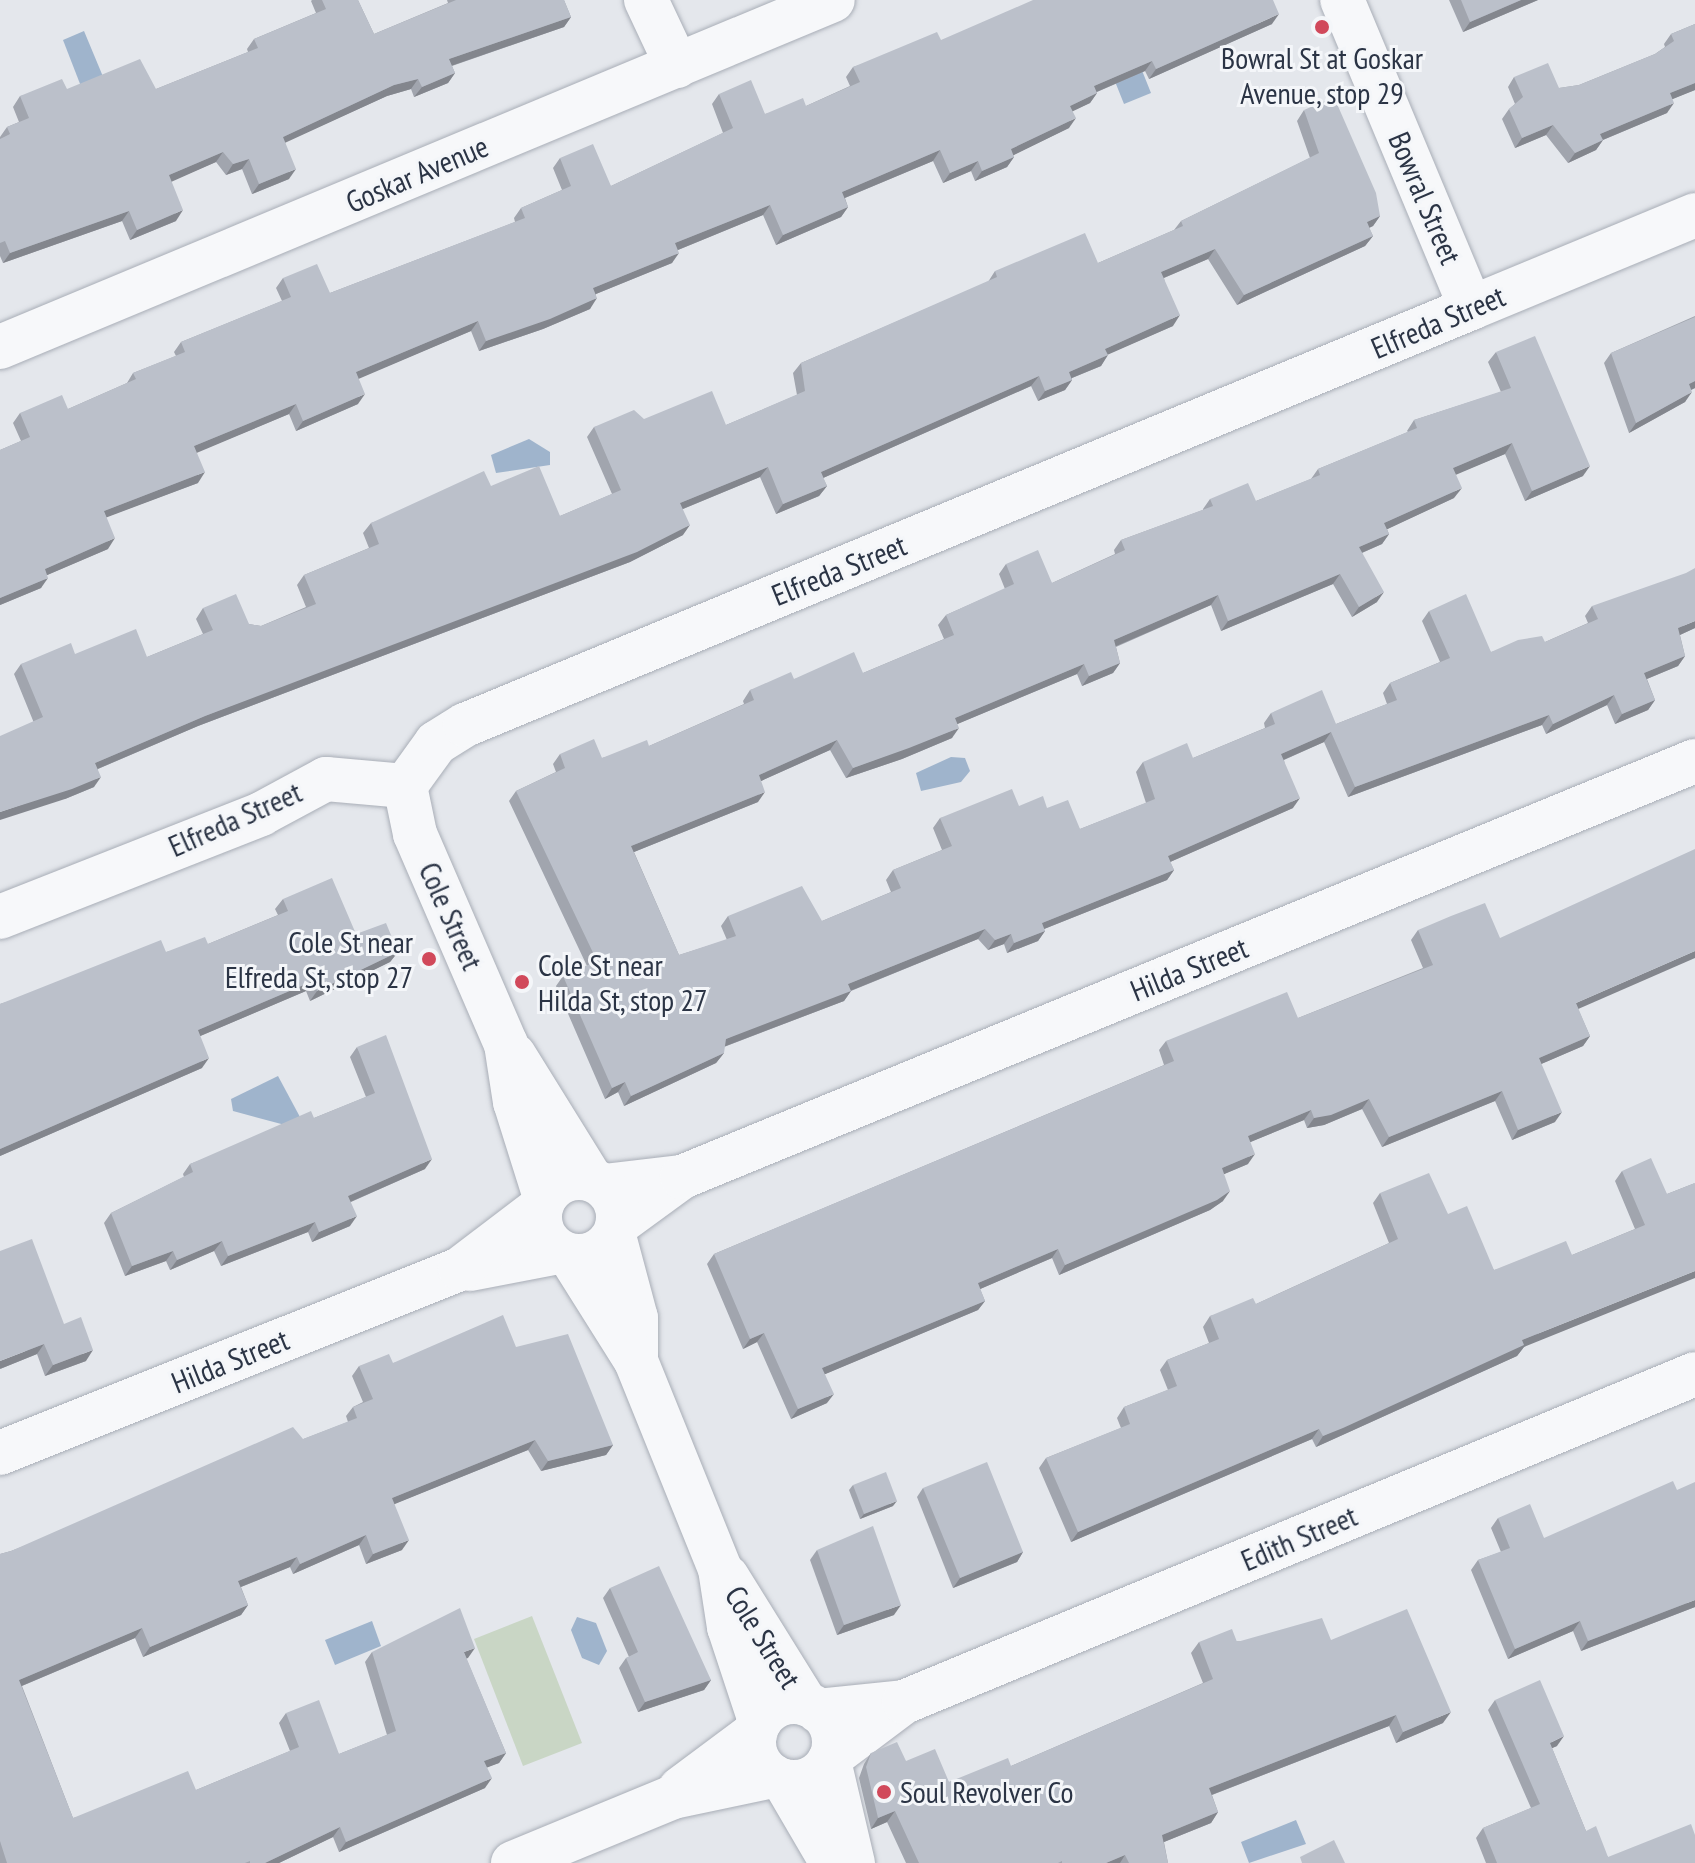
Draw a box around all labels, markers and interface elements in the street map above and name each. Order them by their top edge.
marker: Bowral St at Goskar Avenue, stop 29 [1313,18,1331,36]
place label: Bowral St at Goskar Avenue, stop 29 [1221,40,1423,110]
street label: Bowral Street [1381,126,1469,270]
street label: Goskar Avenue [340,128,494,220]
street label: Elfreda Street [1366,278,1510,366]
street label: Elfreda Street [767,527,911,613]
street label: Elfreda Street [163,774,307,864]
street label: Cole Street [411,857,491,975]
place label: Cole St near Elfreda St, stop 27 [223,924,413,994]
street label: Hilda Street [1125,929,1253,1009]
place label: Cole St near Hilda St, stop 27 [538,947,709,1018]
marker: Cole St near Elfreda St, stop 27 [420,950,438,968]
marker: Cole St near Hilda St, stop 27 [513,973,531,991]
street label: Hilda Street [166,1321,294,1401]
street label: Edith Street [1236,1498,1362,1578]
street label: Cole Street [718,1579,808,1695]
place label: Soul Revolver Co [900,1774,1073,1810]
marker: Soul Revolver Co [875,1783,893,1801]

